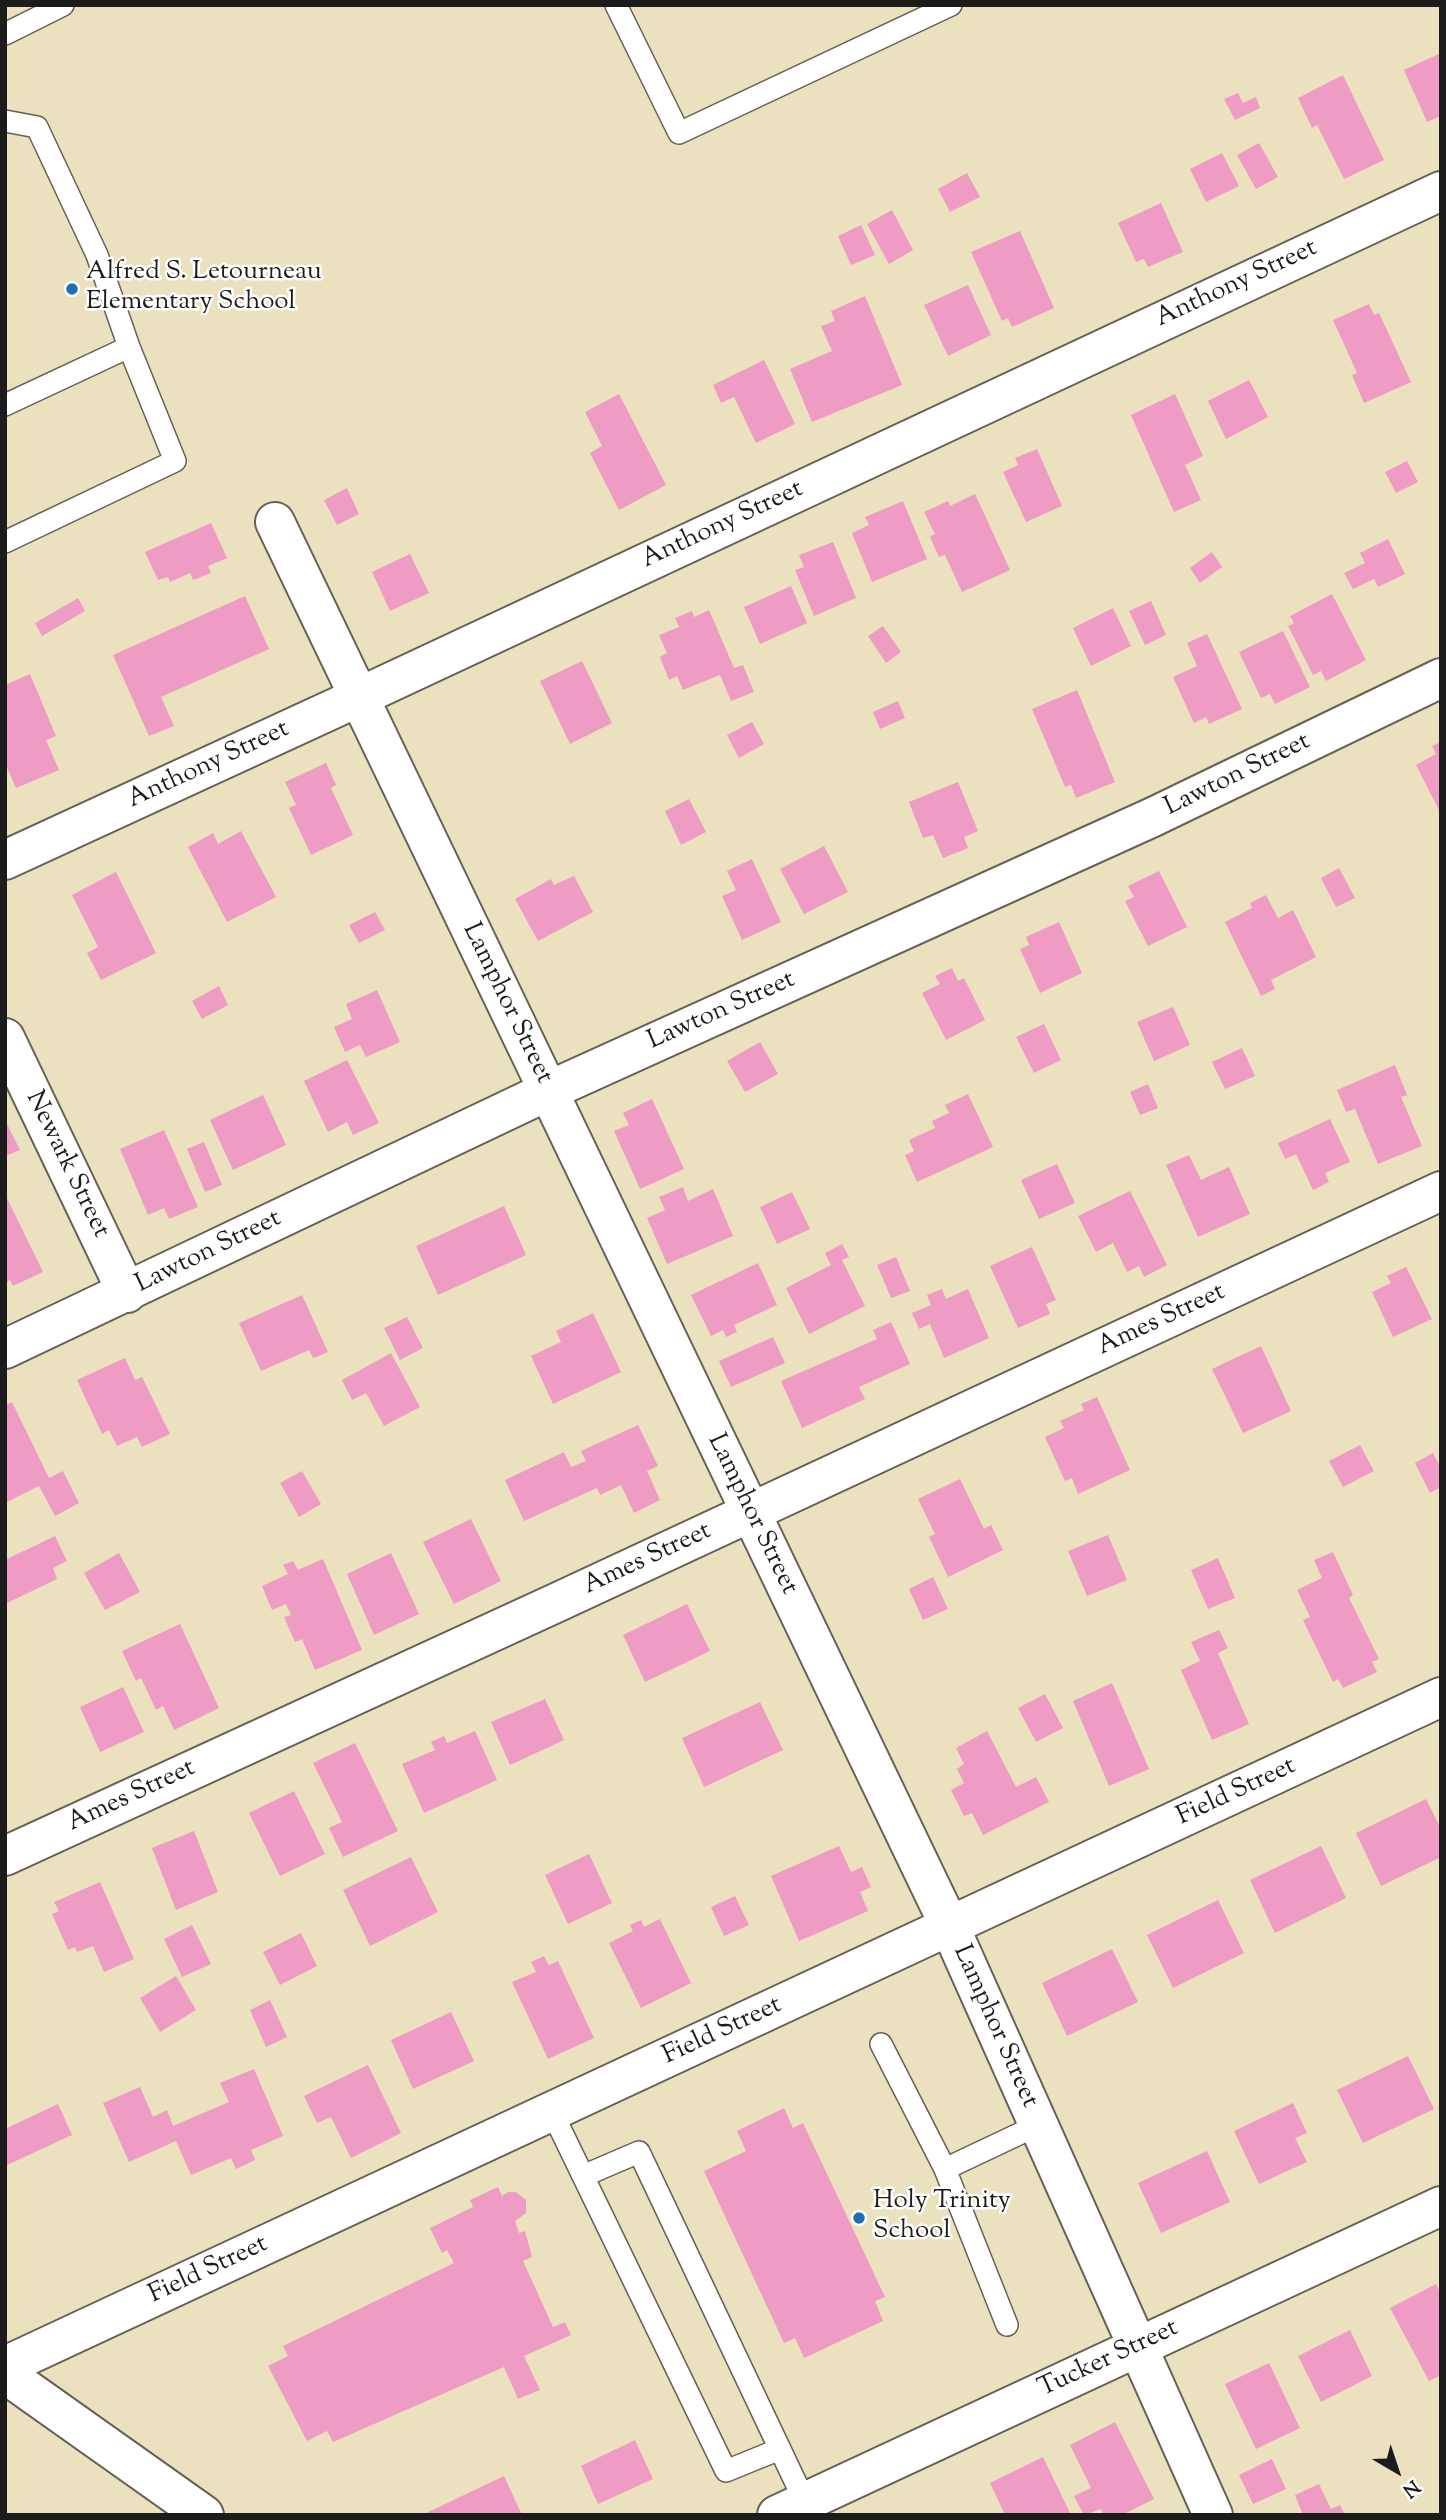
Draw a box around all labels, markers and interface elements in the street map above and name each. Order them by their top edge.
street label: Anthony Street [1151,234,1323,336]
place label: Alfred S. Letourneau Elementary School [86,258,322,320]
marker: Alfred S. Letourneau Elementary School [64,281,80,297]
street label: Anthony Street [637,475,809,577]
street label: Anthony Street [123,715,295,817]
street label: Lawton Street [1160,727,1316,825]
street label: Lamphor Street [454,919,558,1089]
street label: Lawton Street [644,966,800,1058]
street label: Newark Street [17,1086,115,1244]
street label: Lawton Street [131,1204,287,1302]
street label: Ames Street [1093,1278,1231,1364]
street label: Lamphor Street [699,1430,803,1600]
street label: Ames Street [579,1517,717,1603]
street label: Field Street [1173,1752,1301,1834]
street label: Ames Street [63,1754,201,1840]
street label: Lamphor Street [944,1941,1044,2113]
street label: Field Street [659,1991,787,2073]
place label: Holy Trinity School [873,2187,1011,2248]
marker: Holy Trinity School [851,2210,867,2226]
street label: Field Street [145,2230,273,2312]
street label: Tucker Street [1034,2314,1184,2406]
north arrow [1362,2436,1432,2506]
text: N [1396,2472,1425,2503]

